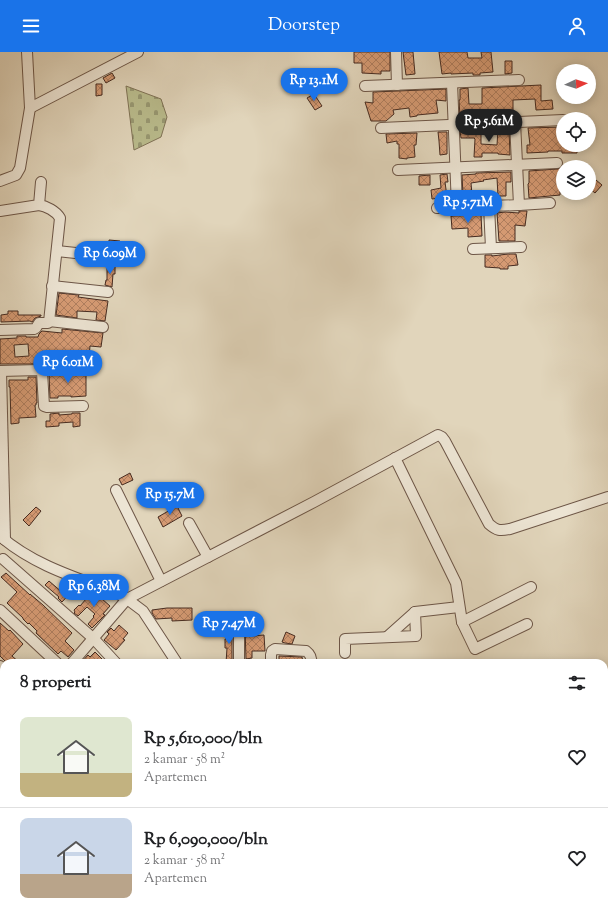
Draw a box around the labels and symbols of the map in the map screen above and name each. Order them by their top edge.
north arrow [556,64,596,104]
pin: Rp 13.1M [273,68,355,102]
pin: Rp 5.61M [448,109,530,143]
pin: Rp 5.71M [427,190,509,224]
pin: Rp 6.09M [69,241,151,275]
pin: Rp 6.01M [27,350,109,384]
pin: Rp 15.7M [129,482,211,516]
pin: Rp 6.38M [53,574,135,608]
pin: Rp 7.47M [188,611,270,645]

